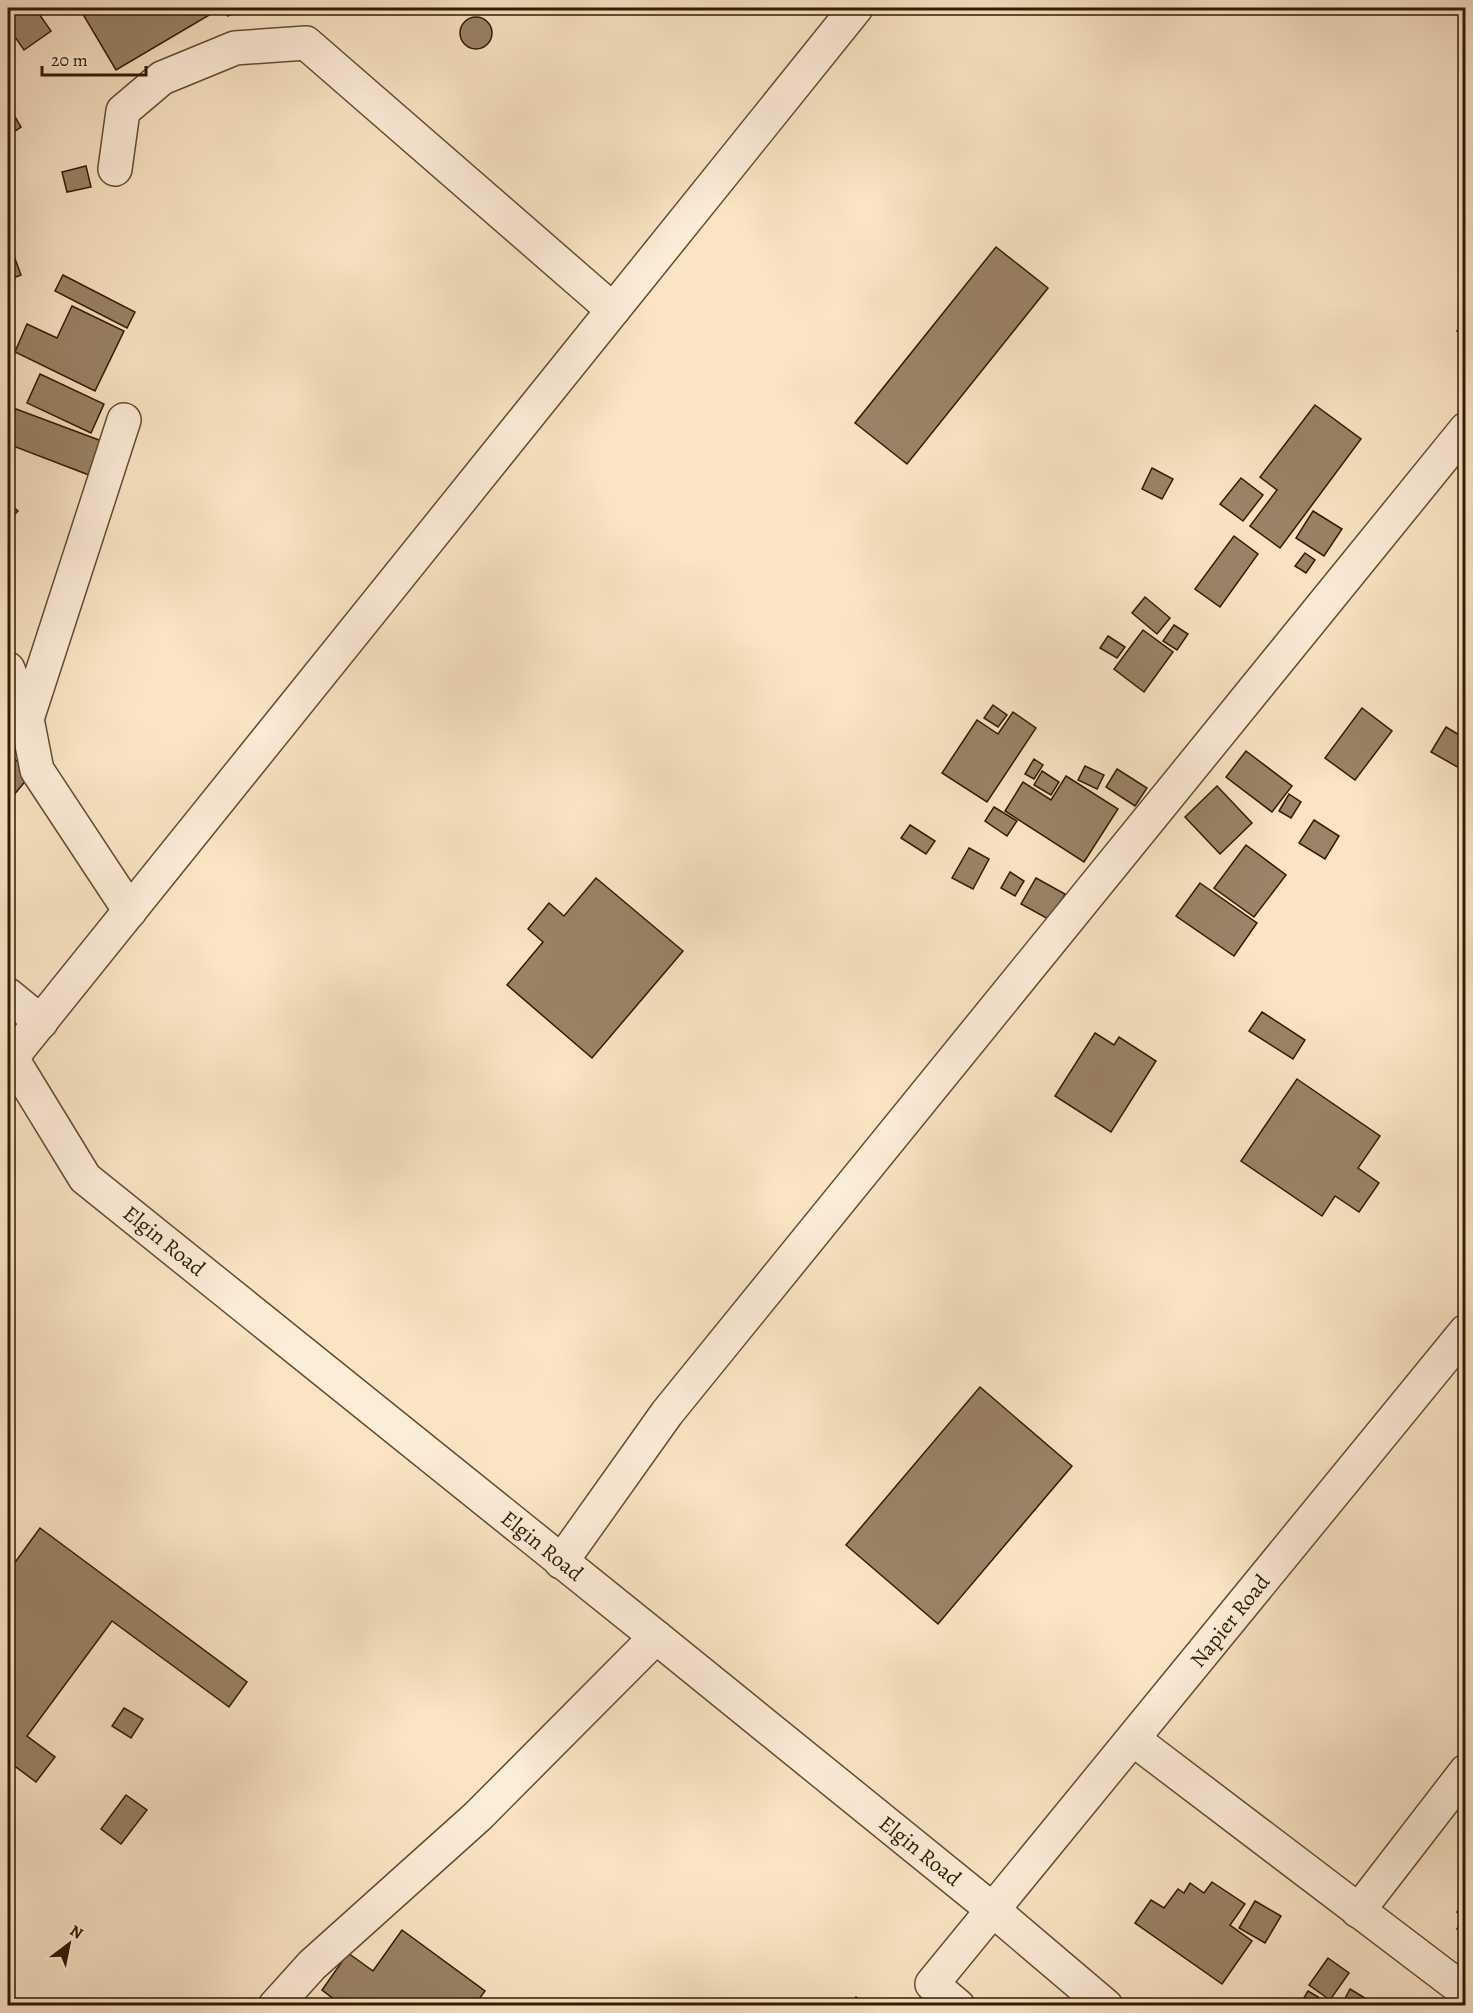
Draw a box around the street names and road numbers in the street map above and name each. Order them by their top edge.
street label: Elgin Road [117,1199,212,1284]
street label: Elgin Road [495,1504,590,1589]
street label: Napier Road [1183,1568,1277,1674]
street label: Elgin Road [873,1809,968,1894]

